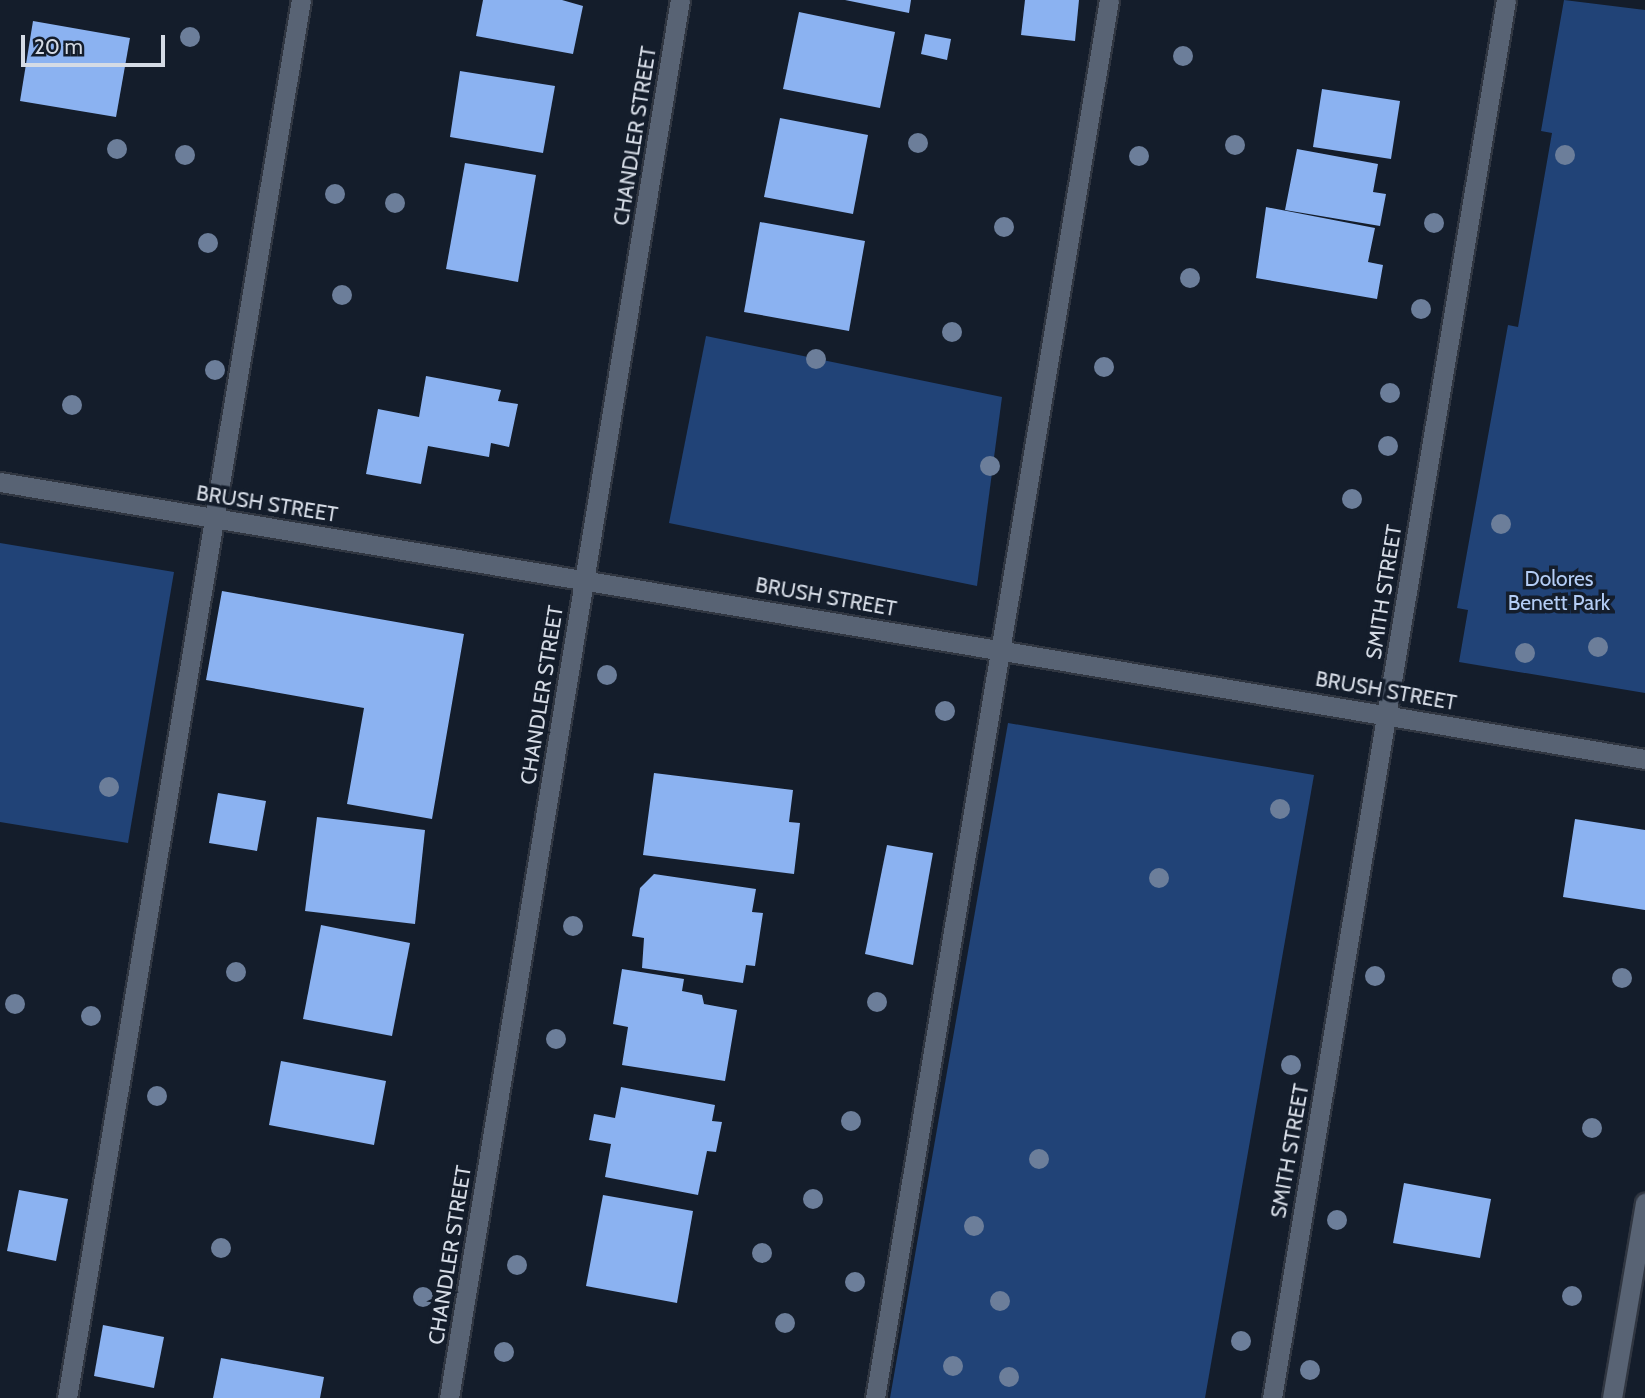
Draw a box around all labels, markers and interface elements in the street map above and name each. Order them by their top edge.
scale bar [24,21,168,65]
text: 20 m [34,34,83,59]
street label: CHANDLER STREET [608,45,662,227]
street label: BRUSH STREET [195,480,339,528]
street label: SMITH STREET [1361,523,1407,661]
park label: Dolores Benett Park [1508,566,1610,616]
street label: BRUSH STREET [753,572,899,622]
street label: CHANDLER STREET [515,604,569,786]
street label: BRUSH STREET [1313,666,1459,716]
street label: SMITH STREET [1266,1082,1314,1220]
street label: CHANDLER STREET [423,1164,477,1346]

